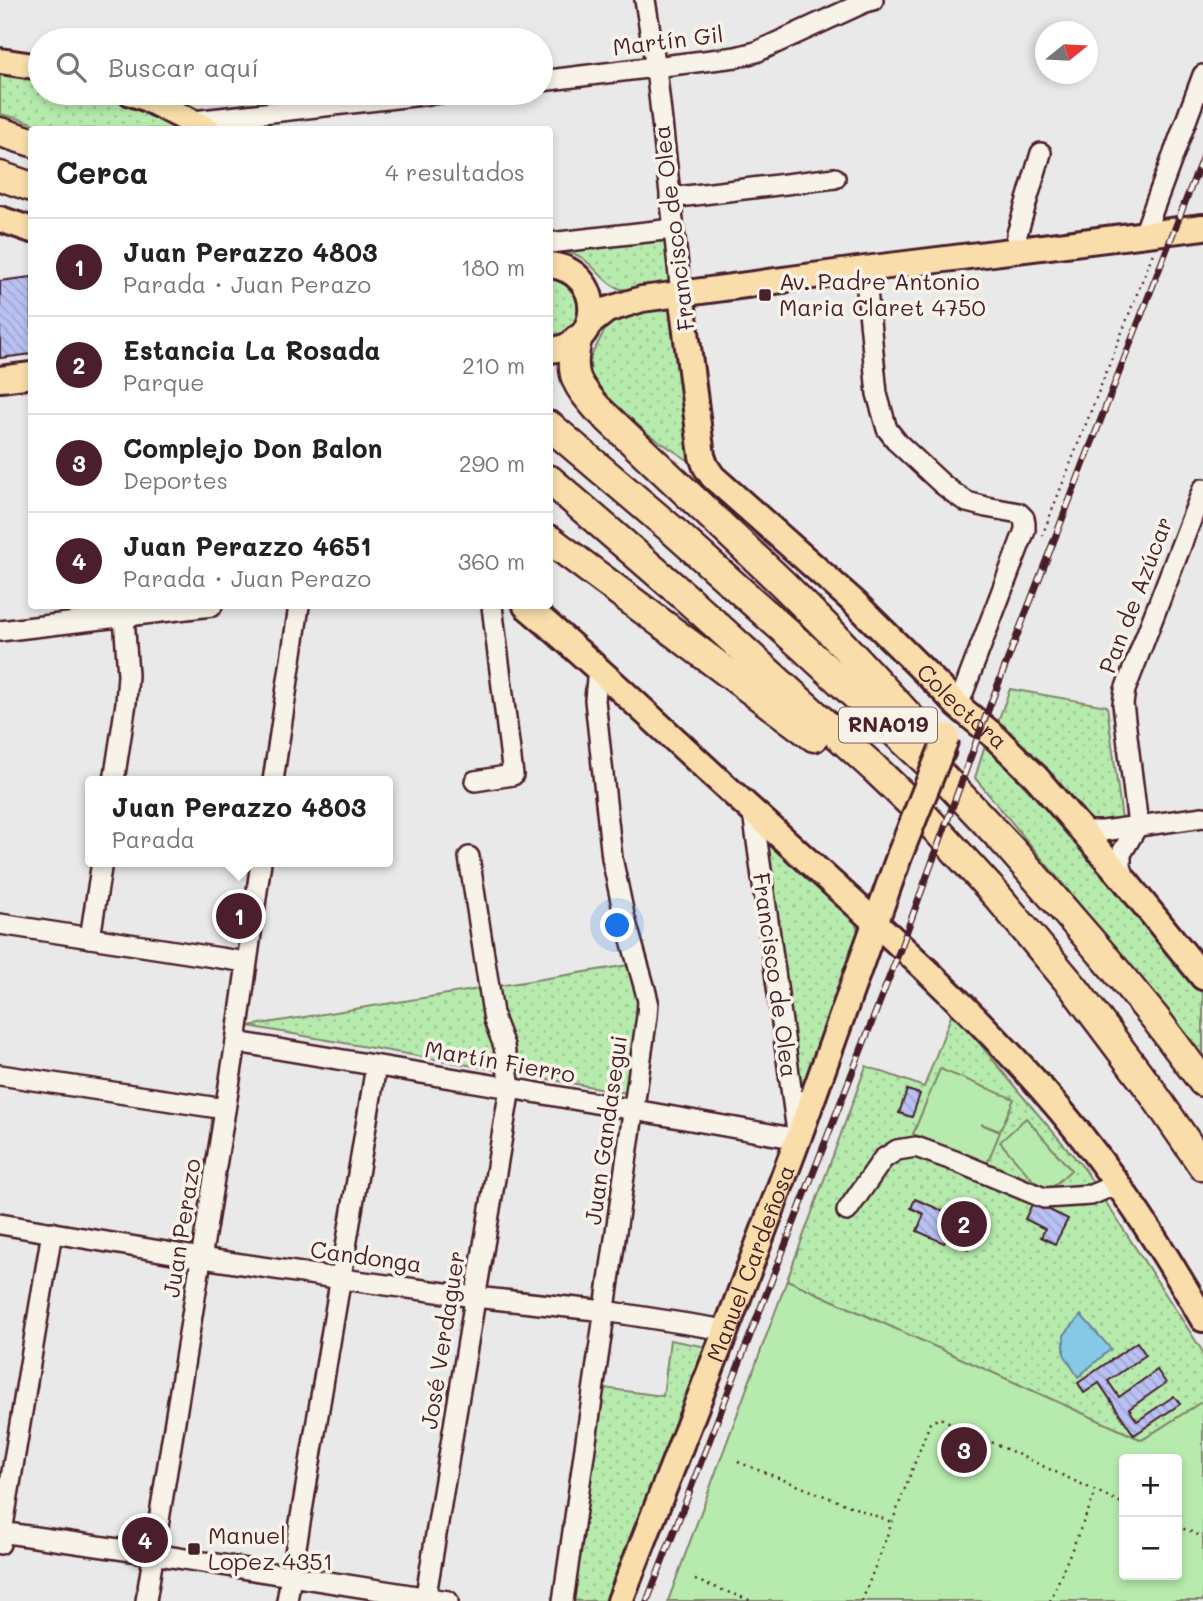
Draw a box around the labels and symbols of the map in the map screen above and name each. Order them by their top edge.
street label: Martín Gil [611,18,725,62]
north arrow [1035,21,1098,84]
street label: Francisco de Olea [646,124,700,332]
place label: Av. Padre Antonio Maria Claret 4750 [779,266,986,322]
marker: Av. Padre Antonio Maria Claret 4750 [757,287,773,303]
street label: Pan de Azúcar [1091,512,1179,677]
street label: Colectora [911,656,1014,755]
road number: RNA019 [839,708,937,742]
street label: Francisco de Olea [747,871,805,1079]
pin: 1 [216,890,262,942]
your location [600,908,634,942]
street label: Martín Fierro [422,1033,578,1089]
street label: Juan Gandasegui [577,1033,633,1227]
street label: Juan Perazo [155,1156,207,1299]
street label: Manuel Cardeñosa [699,1160,801,1366]
pin: 2 [941,1198,987,1250]
street label: Candonga [309,1233,424,1279]
street label: José Verdaguer [413,1248,471,1431]
pin: 3 [941,1424,987,1476]
pin: 4 [122,1514,168,1566]
place label: Manuel Lopez 4351 [208,1520,333,1576]
marker: Manuel Lopez 4351 [186,1541,202,1557]

